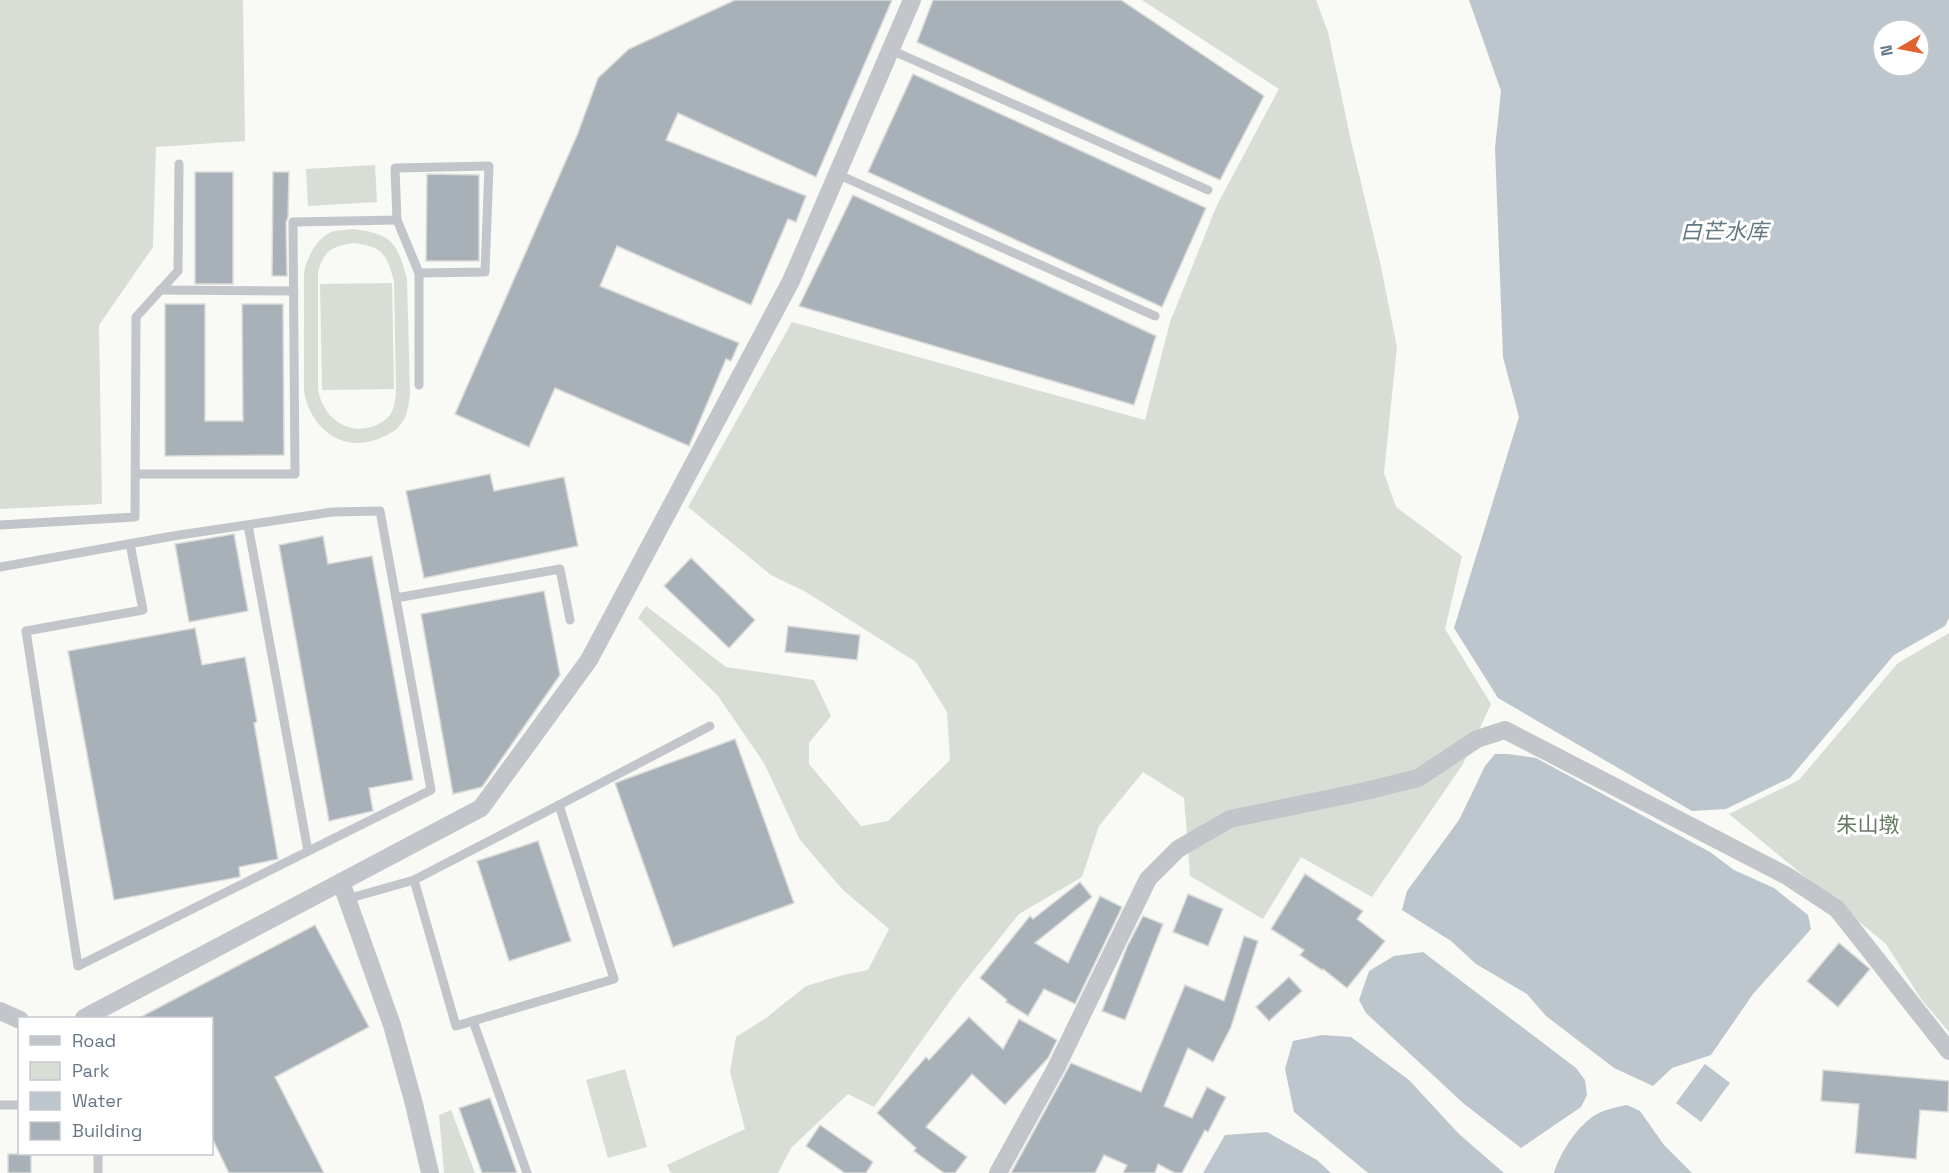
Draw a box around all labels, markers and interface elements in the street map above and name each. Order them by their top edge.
north arrow [1871,18,1931,78]
text: N [1875,43,1898,58]
water label: 白芒水库 [1680,217,1772,245]
park label: 朱山墩 [1837,811,1900,838]
legend [18,1017,213,1155]
text: Road [72,1029,116,1052]
text: Park [72,1059,110,1082]
text: Water [72,1089,123,1112]
text: Building [72,1119,142,1142]

